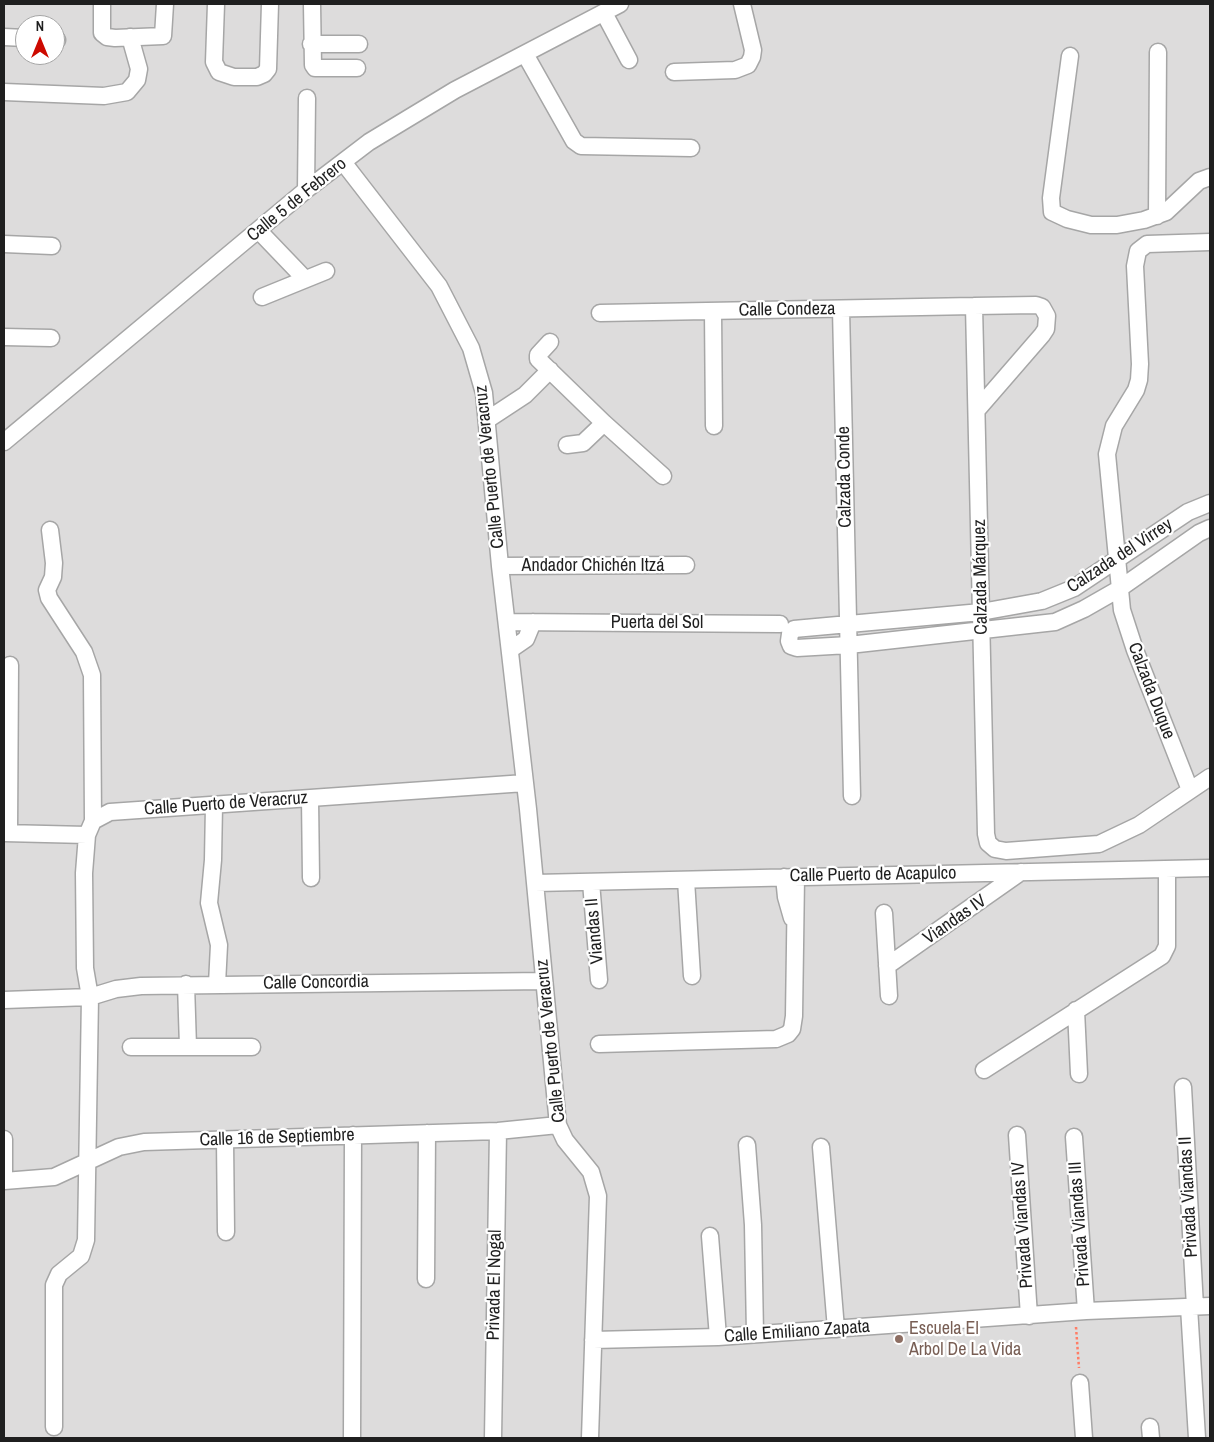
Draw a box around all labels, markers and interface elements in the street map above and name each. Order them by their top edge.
north arrow [15,15,65,65]
text: N [36,17,44,35]
street label: Calle 5 de Febrero [243,153,351,247]
street label: Calle Condeza [738,298,836,322]
street label: Calle Puerto de Veracruz [471,384,509,550]
street label: Calzada Conde [833,426,857,528]
street label: Calzada del Virrey [1063,514,1177,598]
street label: Calzada Márquez [969,519,993,635]
street label: Andador Chichén Itzá [522,555,664,577]
street label: Puerta del Sol [611,612,703,634]
street label: Calzada Duque [1123,640,1179,742]
street label: Calle Puerto de Veracruz [143,788,309,820]
street label: Calle Puerto de Acapulco [790,863,956,887]
street label: Viandas IV [919,891,991,949]
street label: Viandas II [581,897,609,965]
street label: Calle Puerto de Veracruz [532,958,570,1124]
street label: Calle Concordia [263,971,369,995]
street label: Calle 16 de Septiembre [199,1125,355,1151]
street label: Privada Viandas II [1175,1136,1203,1258]
street label: Privada Viandas IV [1008,1161,1038,1289]
street label: Privada Viandas III [1065,1161,1095,1287]
street label: Privada El Nogal [483,1229,507,1341]
street label: Calle Emiliano Zapata [723,1316,871,1348]
place label: Escuela El Arbol De La Vida [909,1318,1021,1360]
marker: Escuela El Arbol De La Vida [893,1333,905,1345]

